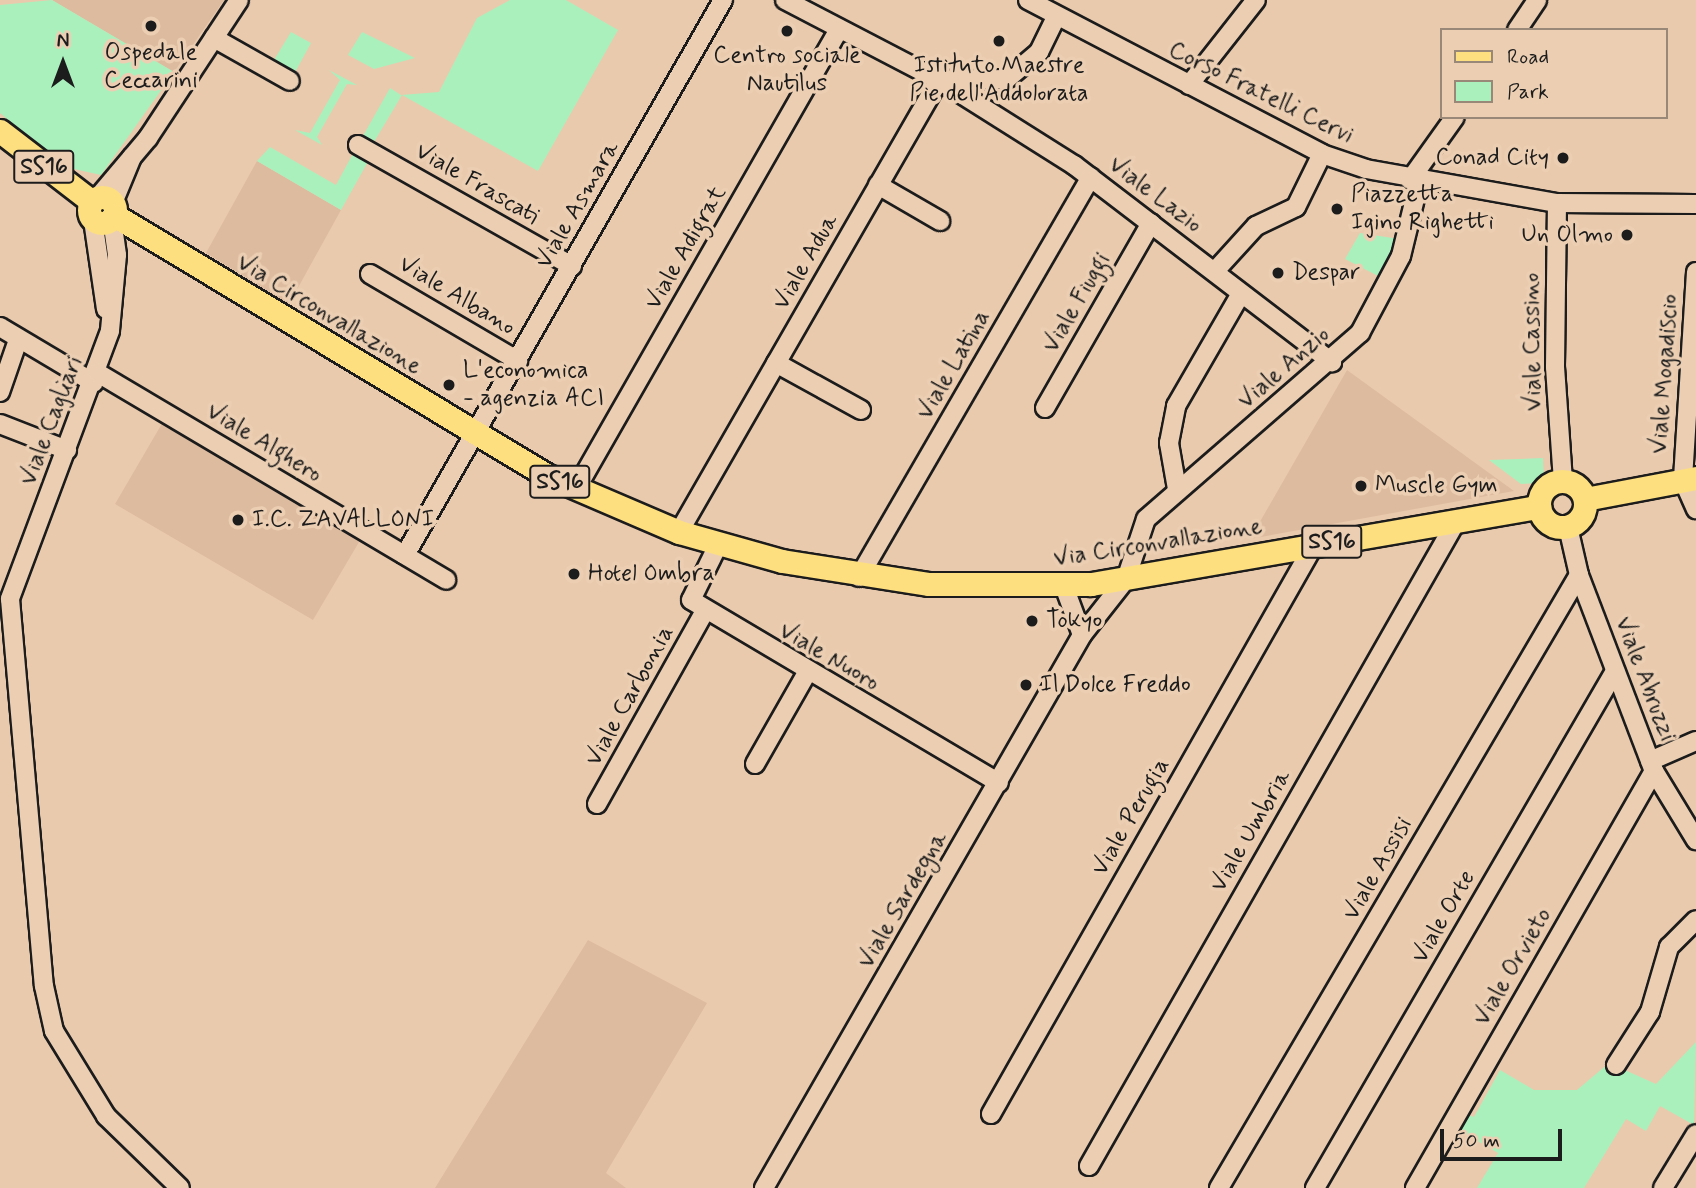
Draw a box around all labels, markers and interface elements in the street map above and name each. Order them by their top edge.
marker: Ospedale Ceccarini [141,16,161,36]
marker: Centro sociale Nautilus [779,23,795,39]
north arrow [28,28,98,98]
legend [1440,28,1668,119]
text: N [57,29,69,54]
marker: Istituto Maestre Pie dell'Addolorata [991,33,1007,49]
street label: Corso Fratelli Cervi [1165,36,1357,150]
place label: Ospedale Ceccarini [104,39,198,95]
place label: Centro sociale Nautilus [713,42,861,98]
text: Road [1507,43,1549,71]
place label: Istituto Maestre Pie dell'Addolorata [909,52,1089,108]
text: Park [1507,78,1549,106]
street label: Viale Asmara [530,136,626,274]
street label: Viale Frascati [411,137,543,231]
place label: Conad City [1436,144,1549,172]
road number: SS16 [12,148,76,186]
street label: Viale Lazio [1102,150,1208,240]
marker: Conad City [1555,150,1571,166]
street label: Viale Adigrat [639,181,733,315]
place label: Piazzetta Igino Righetti [1351,181,1491,237]
marker: Piazzetta Igino Righetti [1329,201,1345,217]
street label: Viale Adua [767,209,845,315]
place label: Un Olmo [1524,221,1613,249]
marker: Un Olmo [1619,227,1635,243]
street label: Via Circonvallazione [231,248,427,382]
street label: Viale Fiuggi [1037,248,1117,358]
street label: Viale Albano [393,250,521,342]
place label: Despar [1292,259,1360,287]
marker: Despar [1270,265,1286,281]
street label: Viale Cassino [1517,275,1549,409]
street label: Viale Mogadiscio [1645,290,1685,458]
street label: Viale Latina [911,305,997,425]
street label: Viale Anzio [1232,320,1336,416]
street label: Viale Cagliari [14,351,90,491]
place label: L'economica - agenzia ACI [463,357,611,413]
marker: L'economica - agenzia ACI [441,377,457,393]
street label: Viale Alghero [201,397,327,489]
road number: SS16 [528,462,592,502]
place label: Muscle Gym [1375,472,1506,500]
marker: Muscle Gym [1353,478,1369,494]
place label: I.C. ZAVALLONI [252,506,434,534]
marker: I.C. ZAVALLONI [230,512,246,528]
street label: Via Circonvallazione [1052,512,1264,574]
road number: SS16 [1300,522,1364,562]
place label: Hotel Ombra [588,560,715,588]
marker: Hotel Ombra [566,566,582,582]
place label: Tokyo [1046,607,1102,635]
marker: Tokyo [1024,613,1040,629]
street label: Viale Abruzzi [1608,613,1682,745]
street label: Viale Nuoro [773,617,885,697]
street label: Viale Carbonia [581,624,679,768]
place label: Il Dolce Freddo [1040,671,1191,699]
marker: Il Dolce Freddo [1018,677,1034,693]
street label: Viale Perugia [1086,754,1176,880]
street label: Viale Umbria [1204,765,1298,897]
street label: Viale Assisi [1337,812,1419,926]
street label: Viale Sardegna [852,827,954,973]
street label: Viale Orte [1406,865,1482,969]
street label: Viale Orvieto [1468,903,1558,1031]
scale bar [1444,1114,1566,1158]
text: 50 m [1453,1127,1500,1155]

